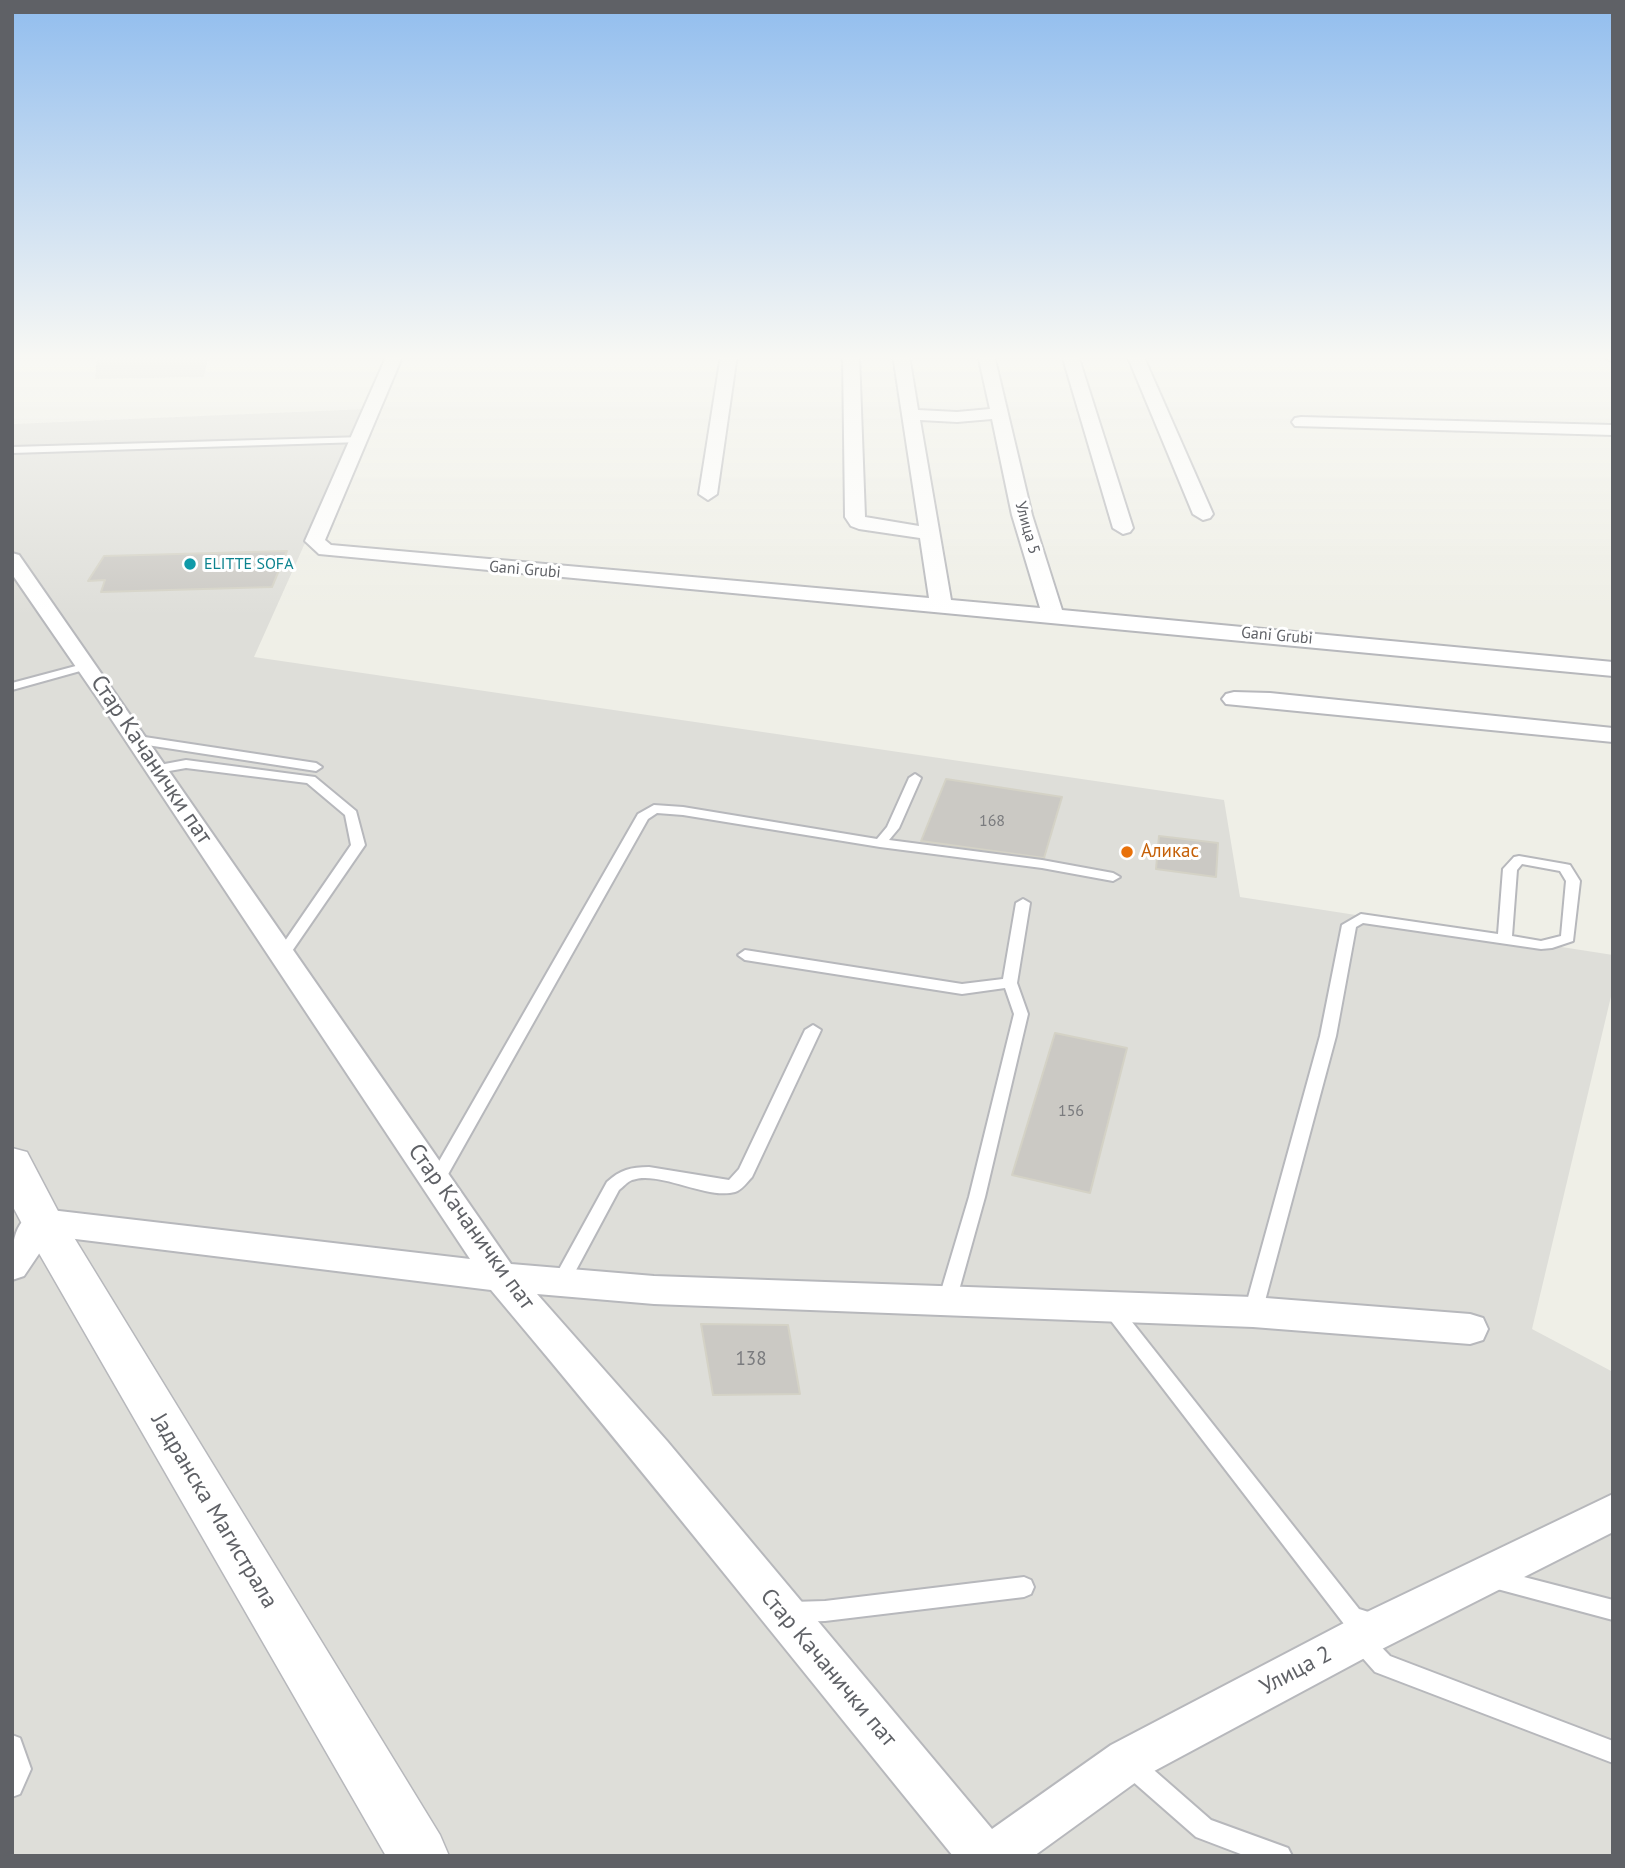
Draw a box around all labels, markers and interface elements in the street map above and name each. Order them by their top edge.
street label: Улица 5 [1010,499,1044,557]
place label: ELITTE SOFA [204,554,294,574]
marker: ELITTE SOFA [182,556,198,572]
street label: Gani Grubi [488,557,562,583]
street label: Gani Grubi [1240,623,1314,649]
street label: Стар Качанички пат [84,670,218,850]
house number: 168 [979,811,1005,831]
place label: Аликас [1141,841,1199,863]
marker: Аликас [1119,844,1135,860]
house number: 156 [1058,1101,1084,1121]
street label: Стар Качанички пат [402,1139,540,1315]
house number: 138 [735,1349,767,1371]
street label: Јадранска Магистрала [145,1409,283,1613]
street label: Стар Качанички пат [754,1583,902,1753]
street label: Улица 2 [1255,1641,1337,1701]

